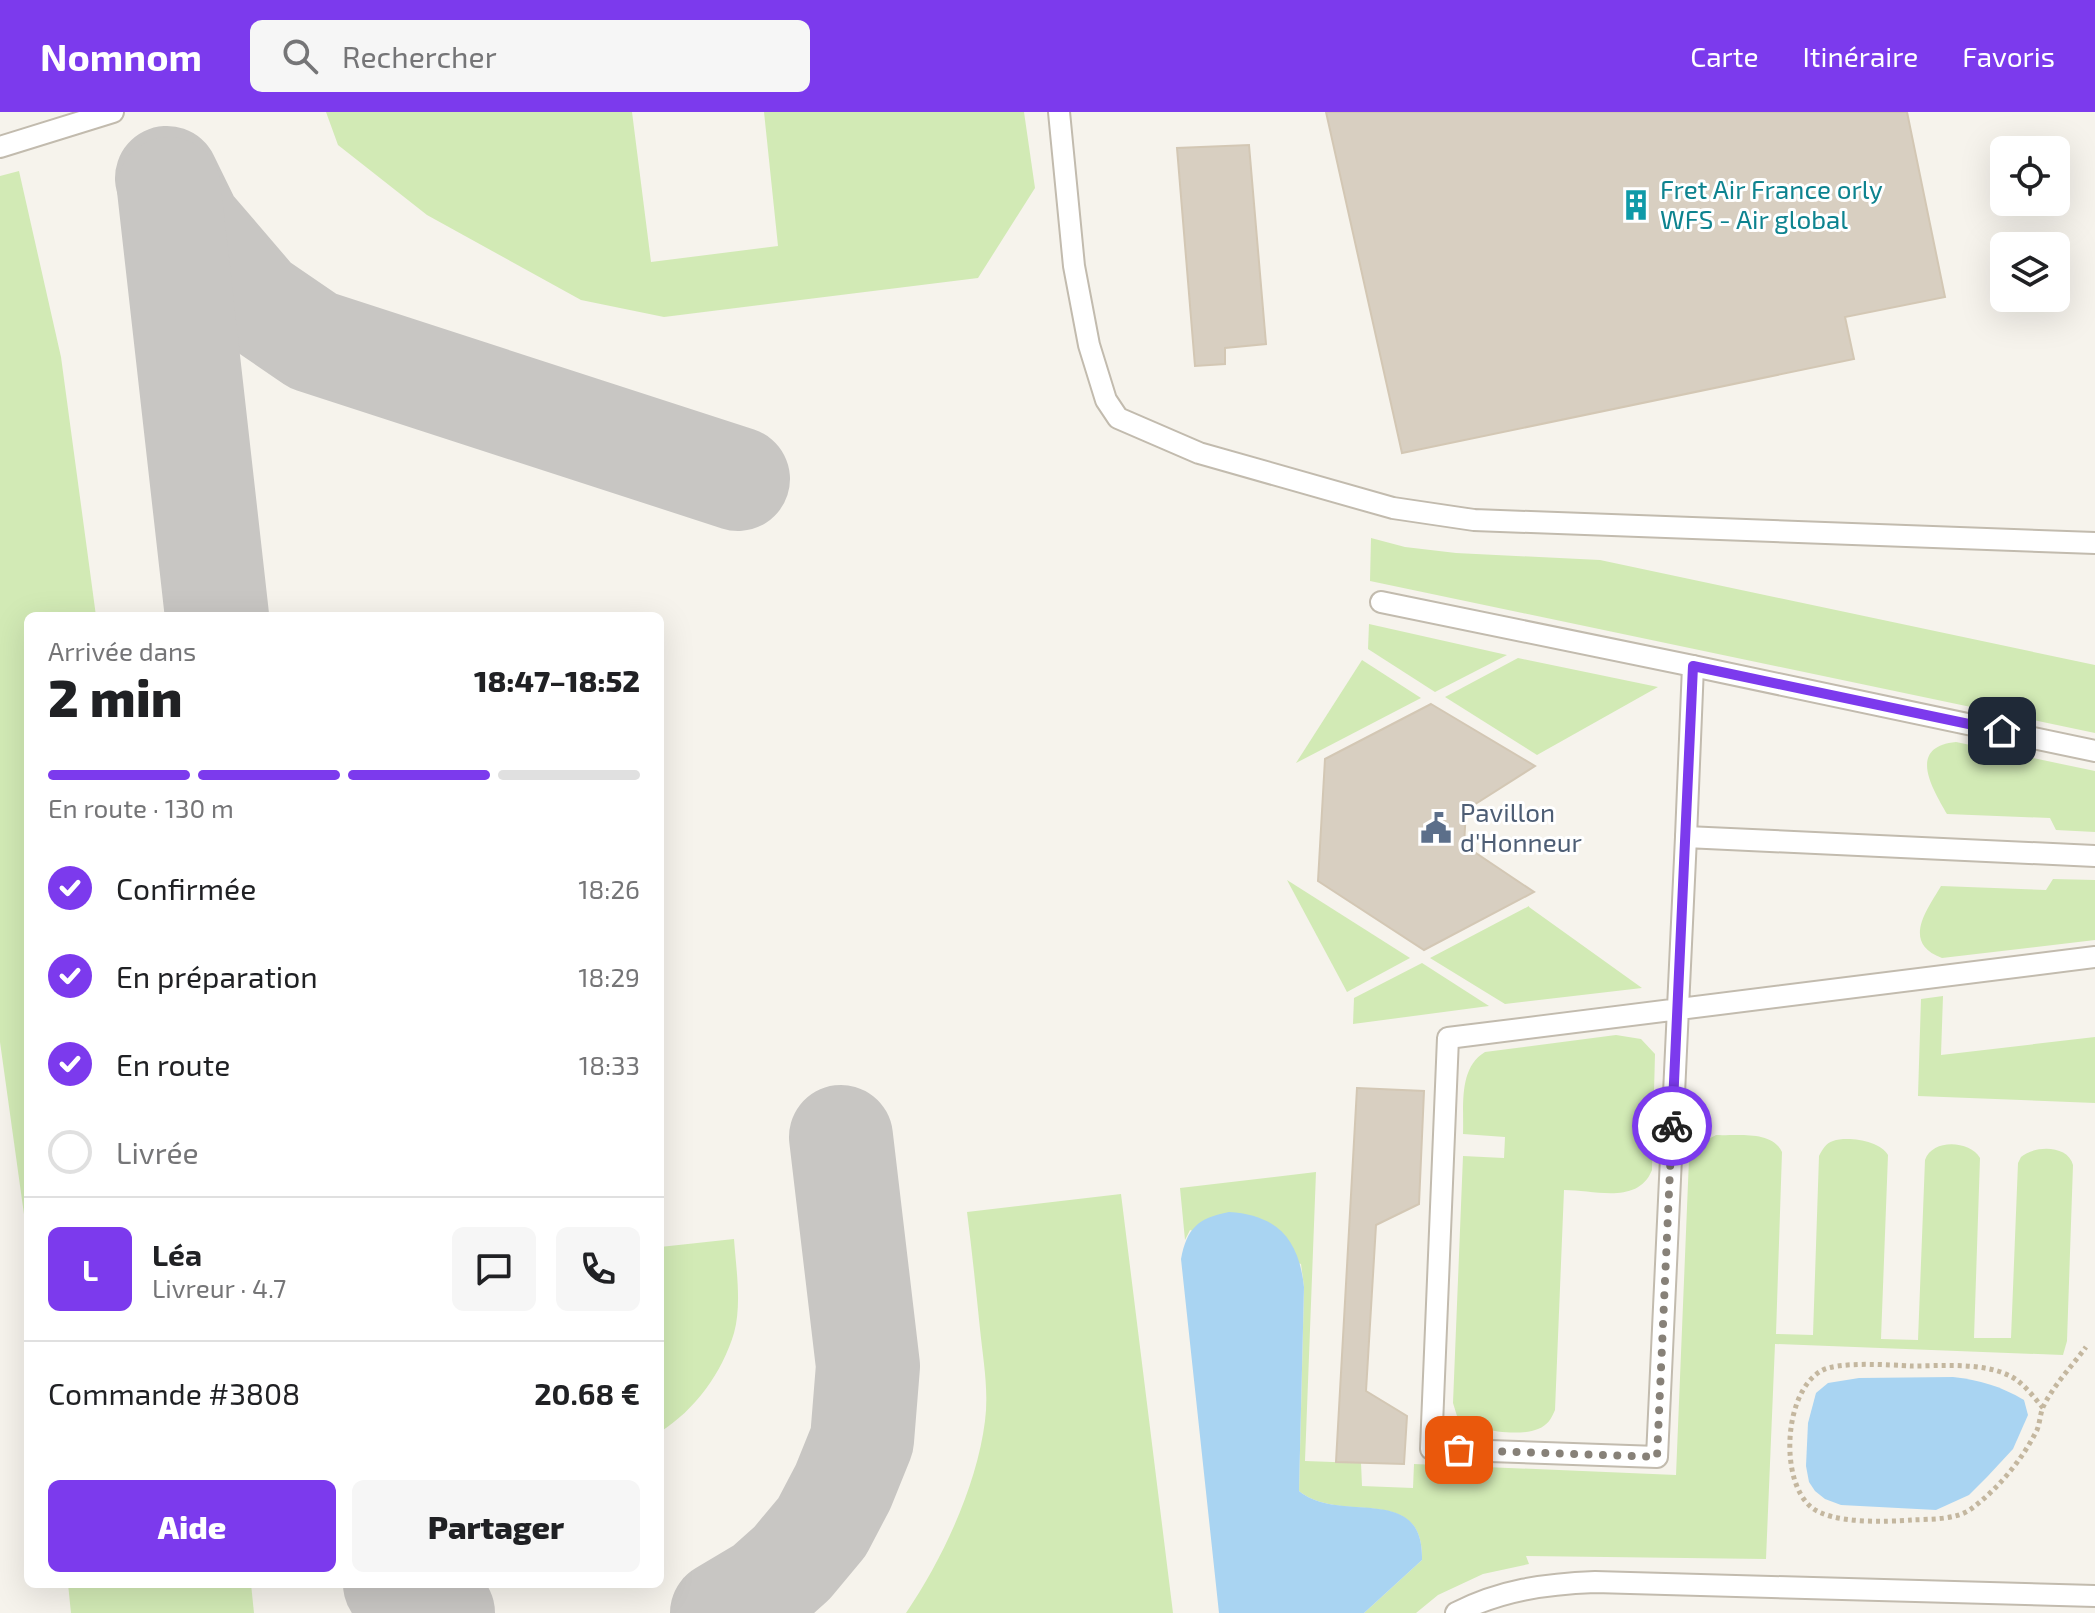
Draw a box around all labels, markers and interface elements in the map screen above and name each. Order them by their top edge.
search box [250,20,810,92]
text: Nomnom [40,33,202,79]
icon: search [278,34,322,78]
text: Rechercher [342,38,497,74]
text: Carte [1690,39,1759,73]
text: Itinéraire [1803,39,1918,73]
text: Favoris [1962,39,2055,73]
map controls [1990,136,2070,312]
button: locate [1990,136,2070,216]
place label: Fret Air France orly WFS - Air global [1660,173,1883,234]
building icon: Fret Air France orly WFS - Air global [1619,188,1653,222]
button: layers [1990,232,2070,312]
text: Arrivée dans [48,635,196,666]
text: 18:47–18:52 [474,662,640,698]
text: 2 min [48,665,183,727]
pin [1968,697,2036,765]
icon: home [1980,709,2024,753]
text: En route · 130 m [48,792,234,823]
place label: Pavillon d'Honneur [1460,796,1582,857]
public building icon: Pavillon d'Honneur [1419,811,1453,845]
icon: check [48,866,92,910]
text: Confirmée [116,870,256,906]
text: 18:26 [578,873,640,904]
icon: check [48,954,92,998]
text: En préparation [116,958,318,994]
text: 18:29 [578,961,640,992]
icon: check [48,1042,92,1086]
text: En route [116,1046,230,1082]
text: 18:33 [579,1049,640,1080]
courier [1632,1086,1712,1166]
icon: bike [1650,1104,1694,1148]
text: Livrée [116,1134,199,1170]
button: chat [452,1227,536,1311]
button: phone [556,1227,640,1311]
text: Léa [152,1236,202,1272]
text: L [82,1251,98,1287]
text: Livreur · 4.7 [152,1272,286,1303]
text: Commande #3808 [48,1375,300,1411]
text: 20.68 € [534,1375,640,1411]
pin [1425,1416,1493,1484]
icon: bag [1437,1428,1481,1472]
button: Aide [48,1480,336,1572]
button: Partager [352,1480,640,1572]

